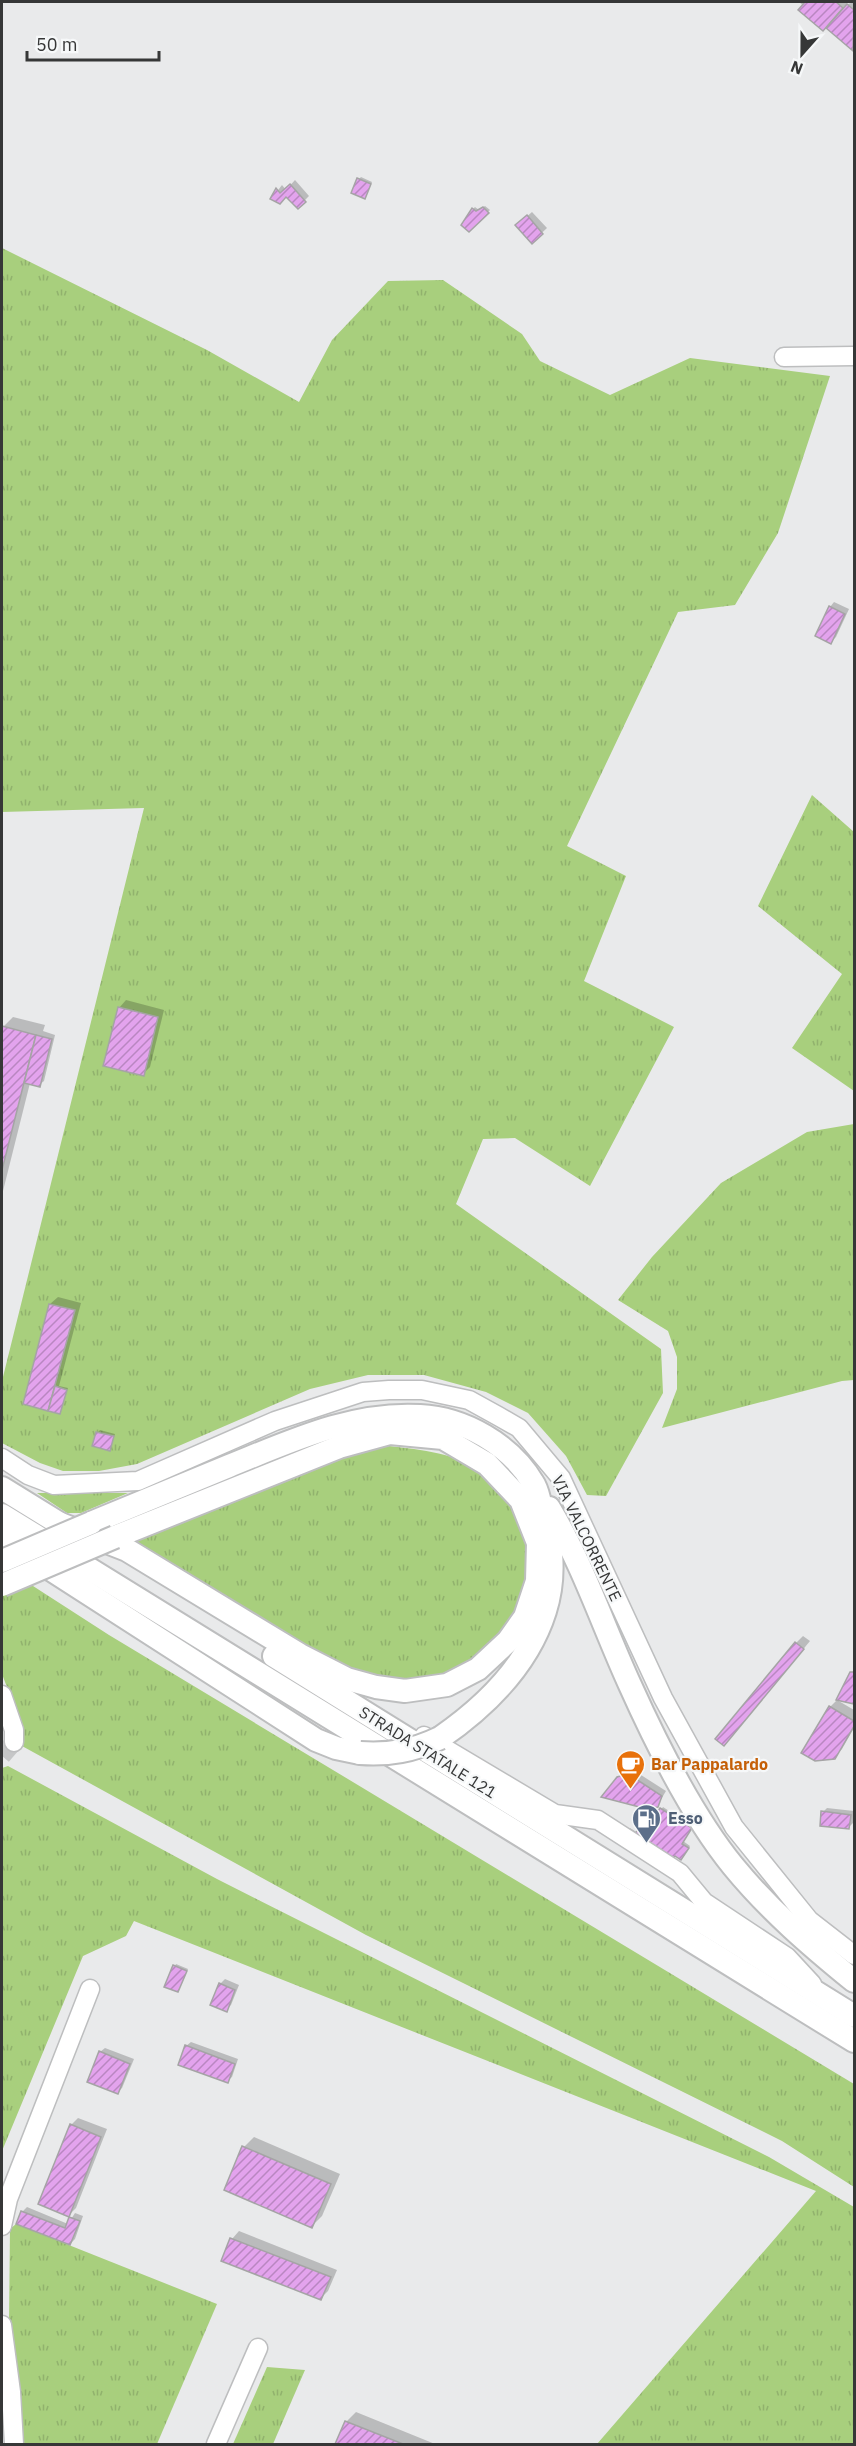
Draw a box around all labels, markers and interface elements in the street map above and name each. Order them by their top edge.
scale bar [27,24,159,62]
north arrow [772,24,832,84]
text: 50 m [36,33,78,56]
text: N [788,57,806,79]
street label: VIA VALCORRENTE [548,1472,626,1604]
street label: STRADA STATALE 121 [356,1702,500,1802]
cafe icon: Bar Pappalardo [614,1748,646,1790]
place label: Bar Pappalardo [651,1754,768,1774]
fuel station icon: Esso [631,1802,663,1844]
place label: Esso [668,1808,703,1828]

